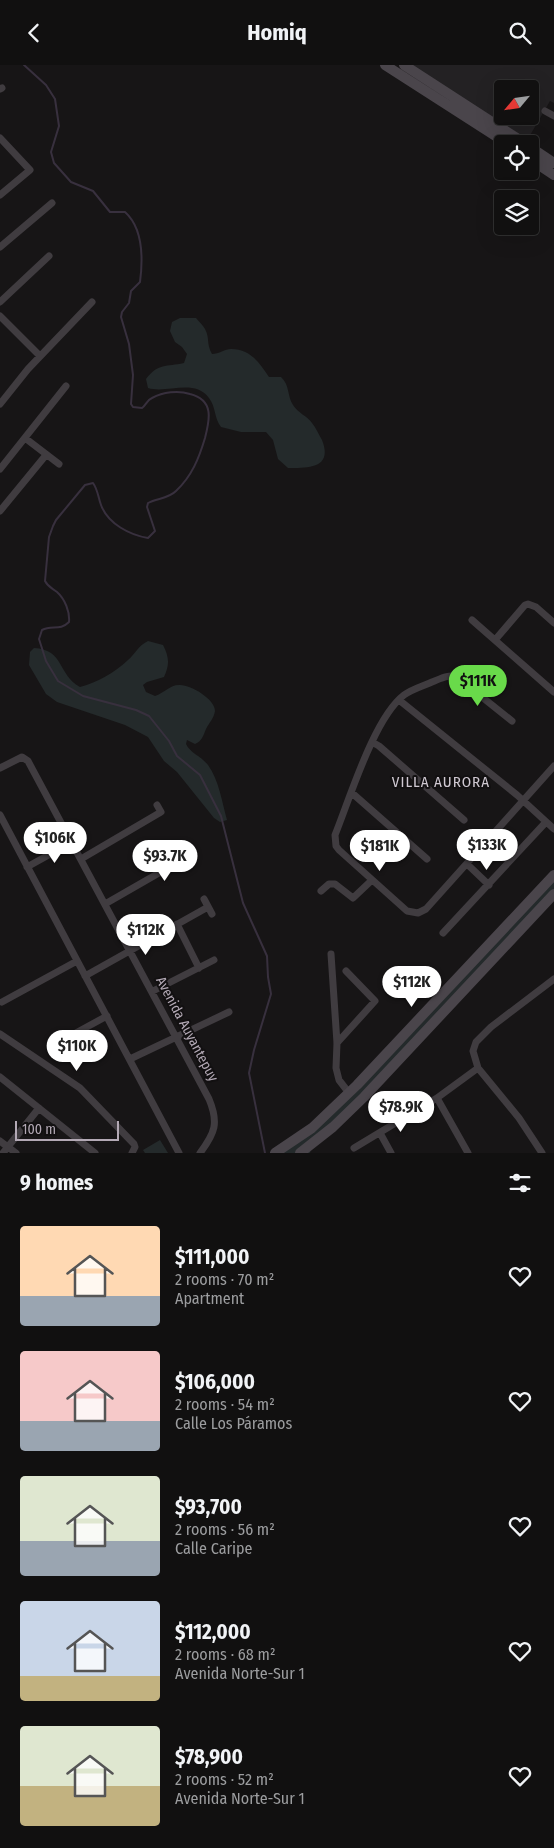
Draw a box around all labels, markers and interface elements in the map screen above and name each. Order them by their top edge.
icon: back [20,19,48,47]
text: Homiq [247,19,307,46]
icon: search [506,19,534,47]
north arrow [494,80,539,125]
map controls [494,80,539,235]
button: locate [494,135,539,180]
button: layers [494,190,539,235]
pin: $111K [443,665,513,707]
text: $111K [460,671,496,690]
district label: VILLA AURORA [392,773,490,791]
pin: $106K [20,821,90,864]
text: $106K [35,828,75,847]
pin: $181K [345,829,415,872]
pin: $133K [452,829,522,871]
text: $133K [468,835,506,854]
text: $181K [361,836,399,855]
pin: $93.7K [124,839,206,882]
text: $93.7K [143,846,187,865]
pin: $112K [111,913,181,956]
text: $112K [127,920,165,939]
pin: $112K [377,965,447,1008]
text: $112K [393,972,431,991]
street label: Avenida Auyantepuy [152,974,222,1085]
pin: $110K [42,1029,112,1072]
text: $110K [58,1036,96,1055]
pin: $78.9K [360,1091,442,1133]
text: $78.9K [379,1097,423,1116]
scale bar [15,1118,119,1141]
text: 100 m [22,1121,56,1138]
icon: filters [506,1169,534,1197]
text: 9 homes [20,1170,93,1196]
text: $111,000 [175,1244,249,1270]
icon: home [60,1246,120,1306]
icon: heart [506,1262,534,1290]
text: 2 rooms · 70 m² [175,1270,274,1289]
text: Apartment [175,1289,244,1308]
text: $106,000 [175,1369,255,1395]
icon: home [60,1371,120,1431]
icon: heart [506,1387,534,1415]
text: 2 rooms · 54 m² [175,1395,275,1414]
text: Calle Los Páramos [175,1414,292,1433]
text: $93,700 [175,1494,242,1520]
icon: home [60,1496,120,1556]
icon: heart [506,1512,534,1540]
text: 2 rooms · 56 m² [175,1520,275,1539]
text: Calle Caripe [175,1539,253,1558]
text: $112,000 [175,1619,251,1645]
icon: home [60,1621,120,1681]
icon: heart [506,1637,534,1665]
text: 2 rooms · 68 m² [175,1645,276,1664]
text: Avenida Norte-Sur 1 [175,1664,305,1683]
text: $78,900 [175,1744,243,1770]
icon: home [60,1746,120,1806]
icon: heart [506,1762,534,1790]
text: 2 rooms · 52 m² [175,1770,274,1789]
text: Avenida Norte-Sur 1 [175,1789,305,1808]

